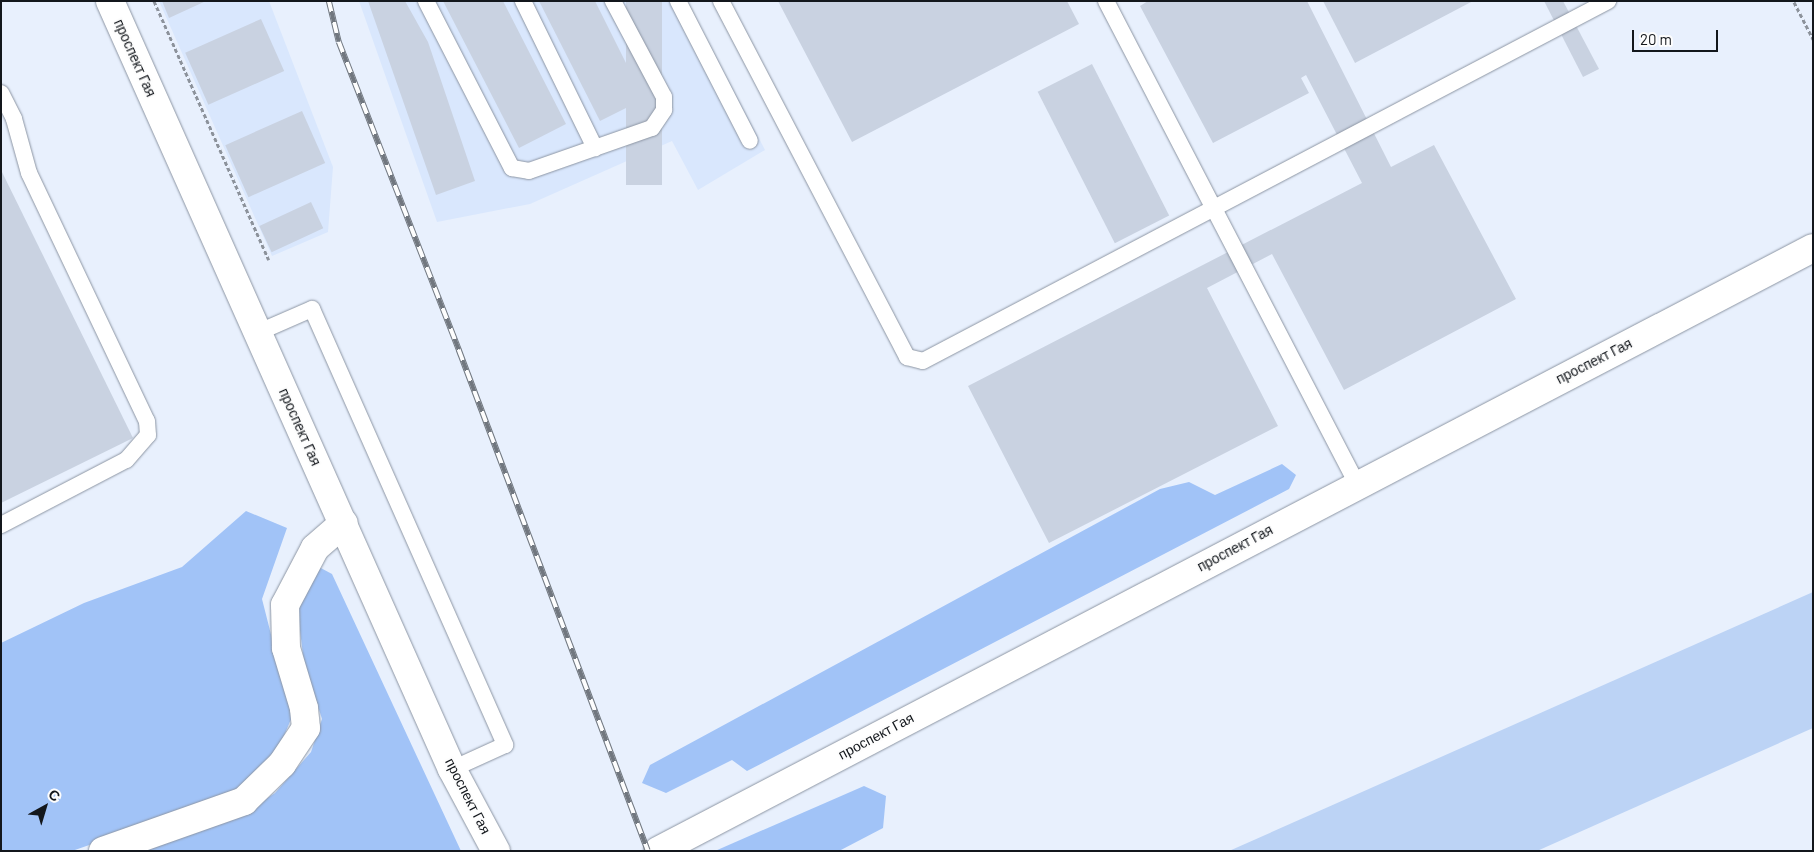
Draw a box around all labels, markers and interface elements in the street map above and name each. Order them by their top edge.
street label: проспект Гая [110,17,160,99]
scale bar [1634,20,1720,52]
text: 20 m [1640,30,1672,48]
street label: проспект Гая [1553,335,1635,387]
street label: проспект Гая [275,386,325,468]
street label: проспект Гая [1194,521,1276,575]
street label: проспект Гая [835,709,917,763]
street label: проспект Гая [442,755,494,837]
north arrow [20,782,70,832]
text: С [45,785,64,805]

